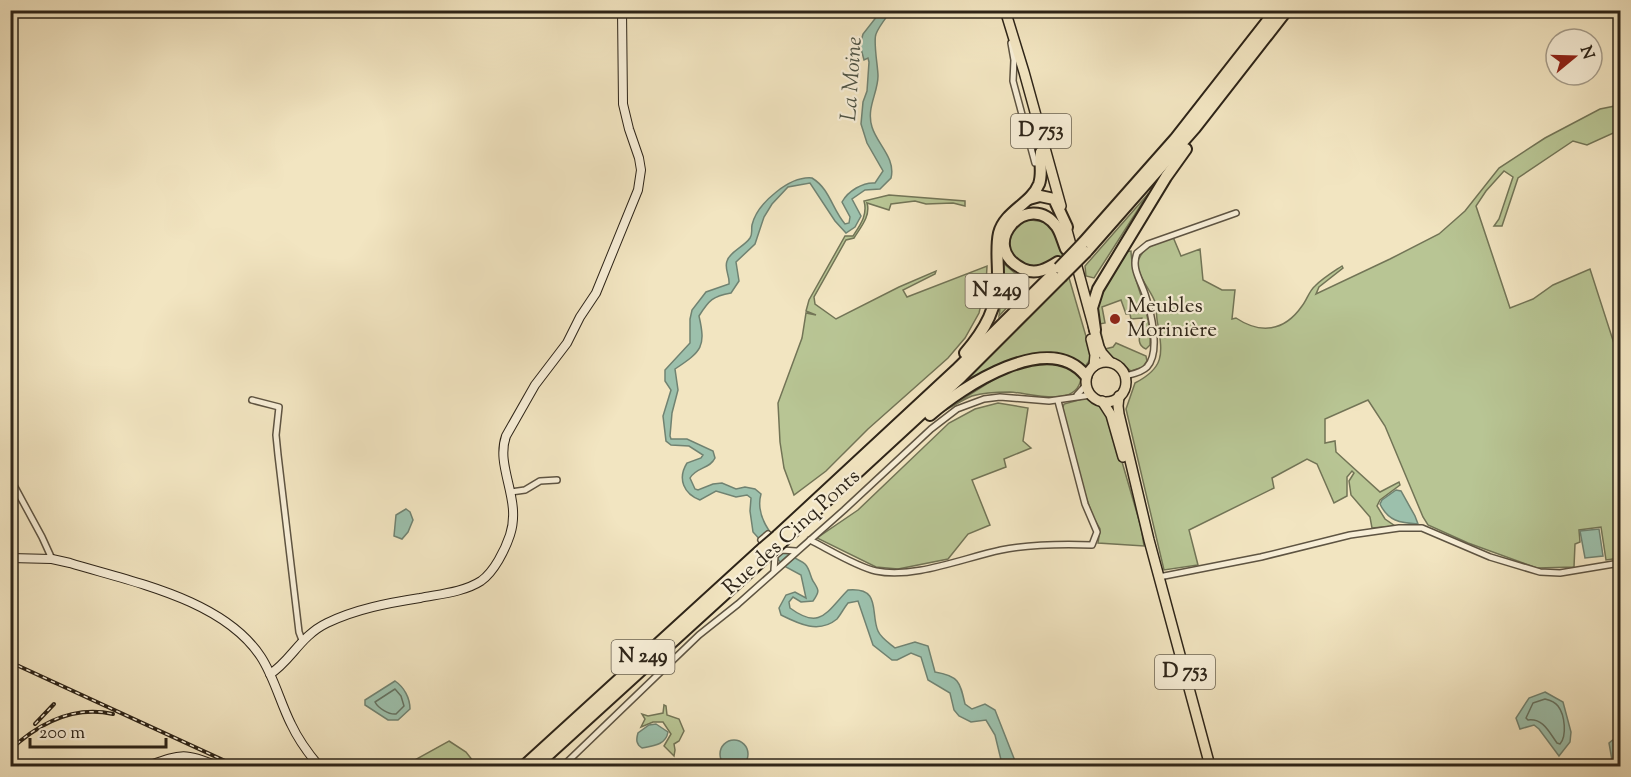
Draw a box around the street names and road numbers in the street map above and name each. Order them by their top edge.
road number: D 753 [1011,114,1071,148]
road number: N 249 [966,274,1028,308]
street label: Rue des Cinq Ponts [717,463,867,603]
road number: N 249 [612,640,674,674]
road number: D 753 [1155,655,1215,689]

